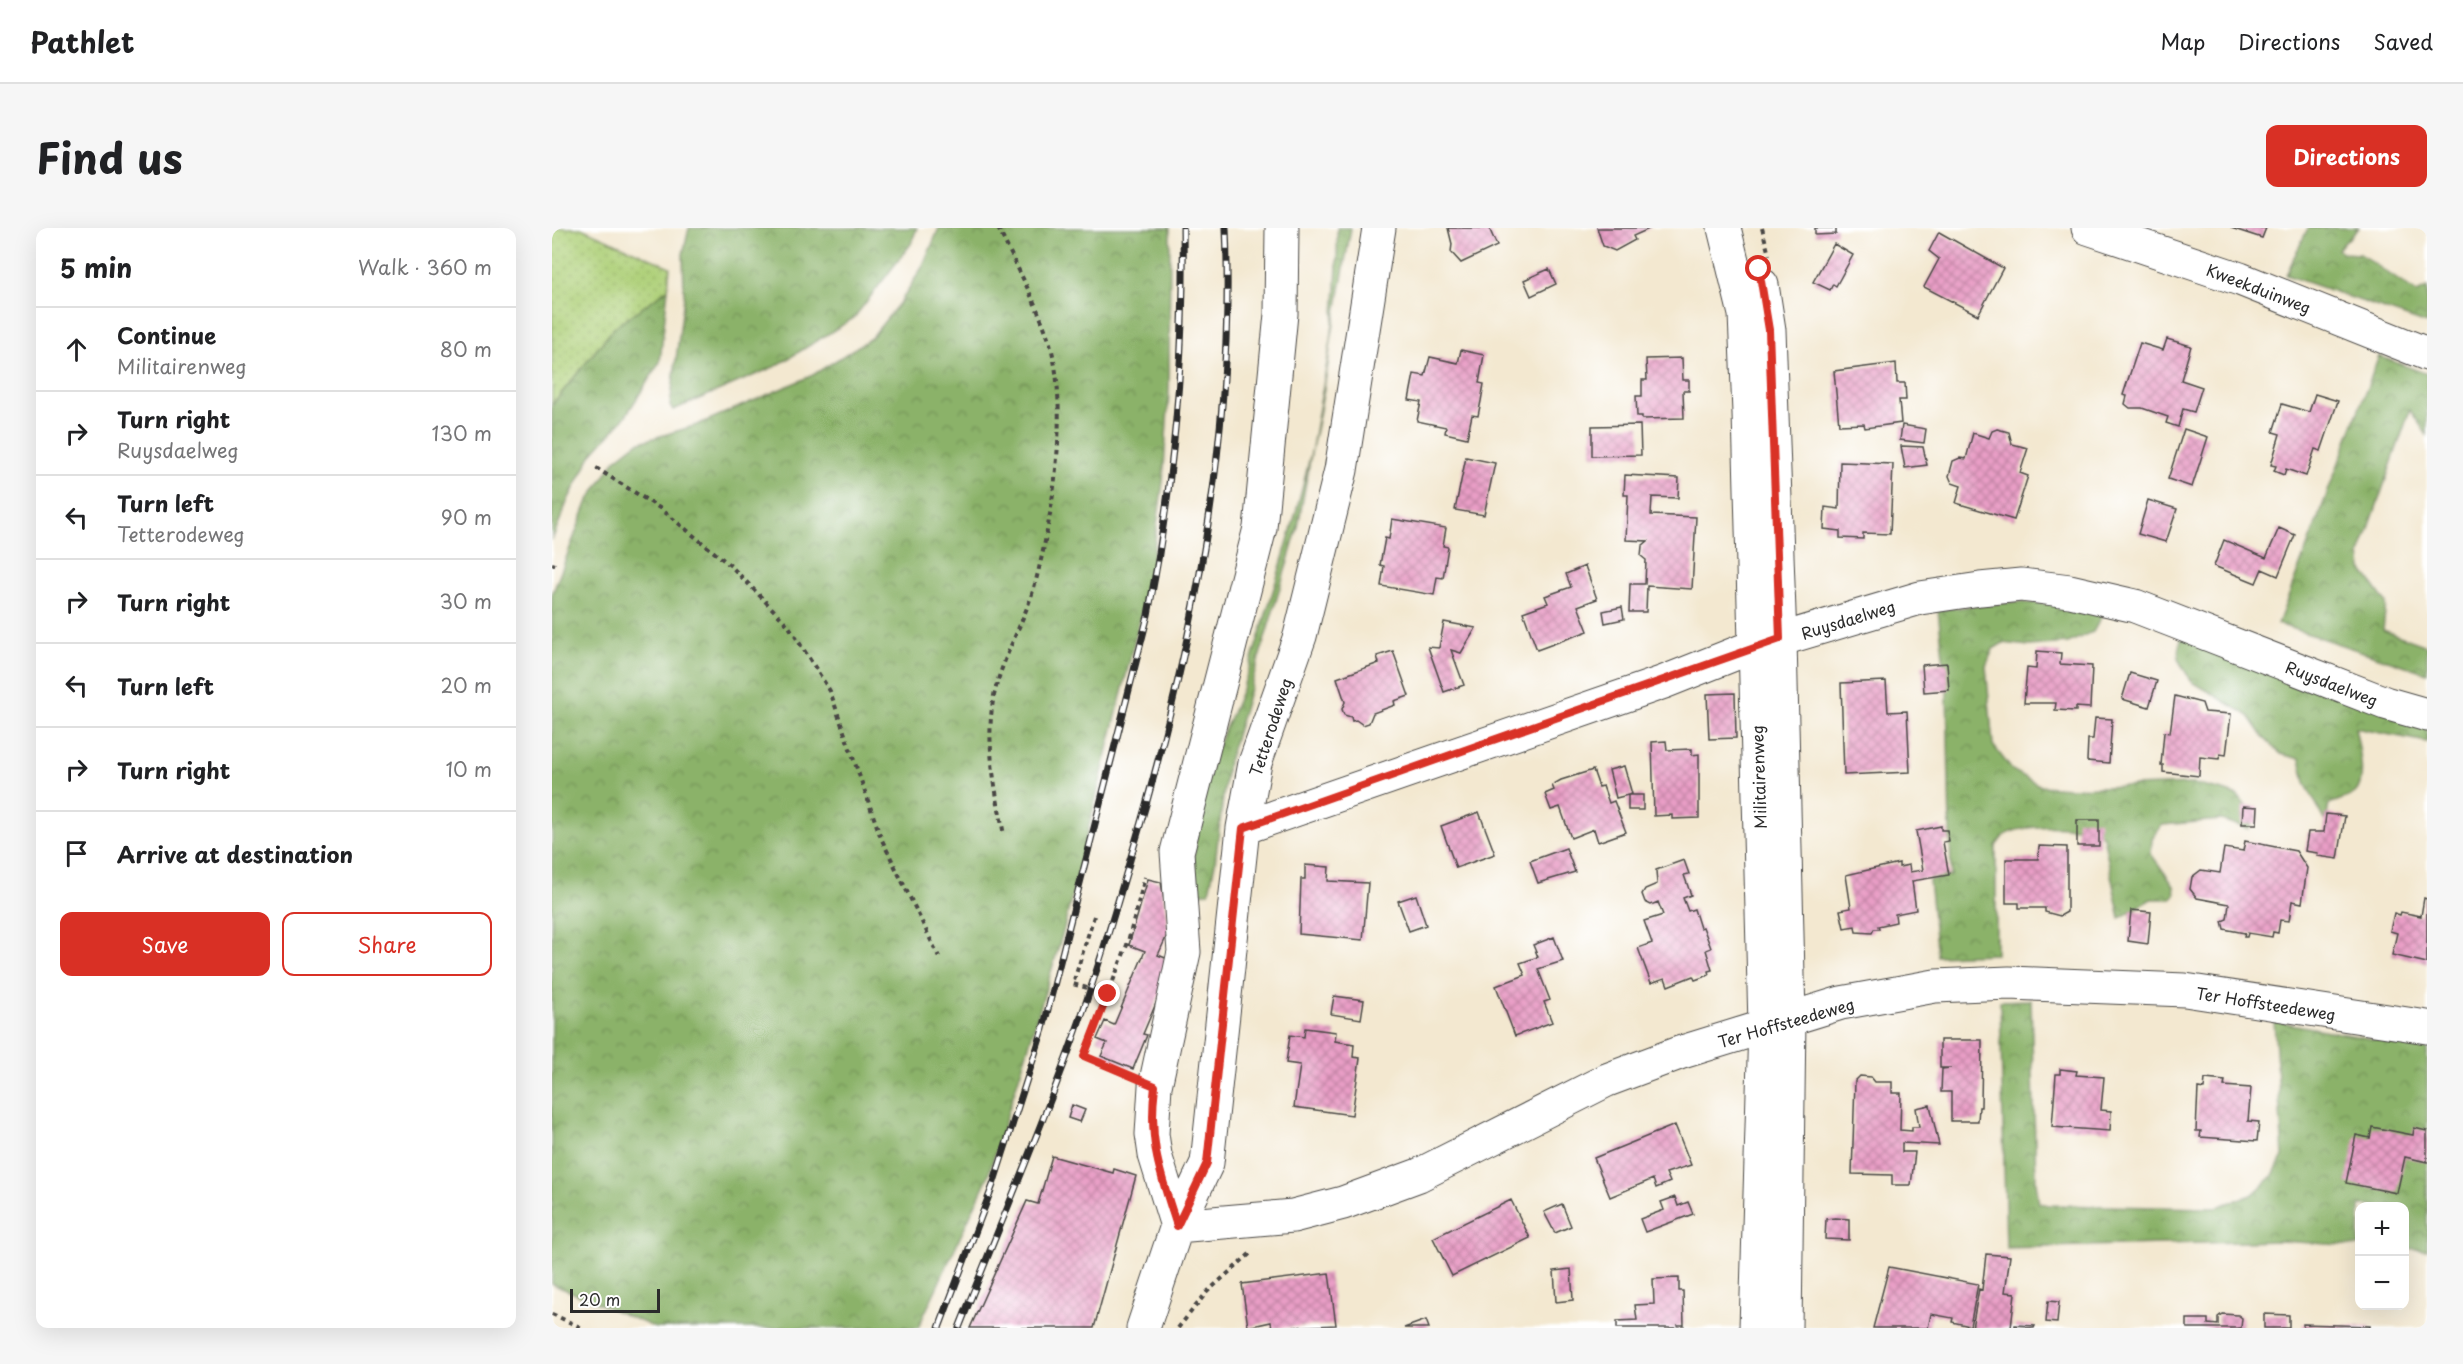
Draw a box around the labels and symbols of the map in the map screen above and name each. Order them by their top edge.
route start [1745,255,1771,281]
street label: Kweekduinweg [2203,257,2315,319]
street label: Ruysdaelweg [1798,593,1898,645]
street label: Ruysdaelweg [2282,654,2382,712]
street label: Tetterodeweg [1243,675,1297,779]
street label: Militairenweg [1744,725,1772,829]
route end [1094,980,1120,1006]
street label: Ter Hoffsteedeweg [2194,980,2338,1026]
street label: Ter Hoffsteedeweg [1715,991,1857,1053]
scale bar [570,1286,660,1314]

